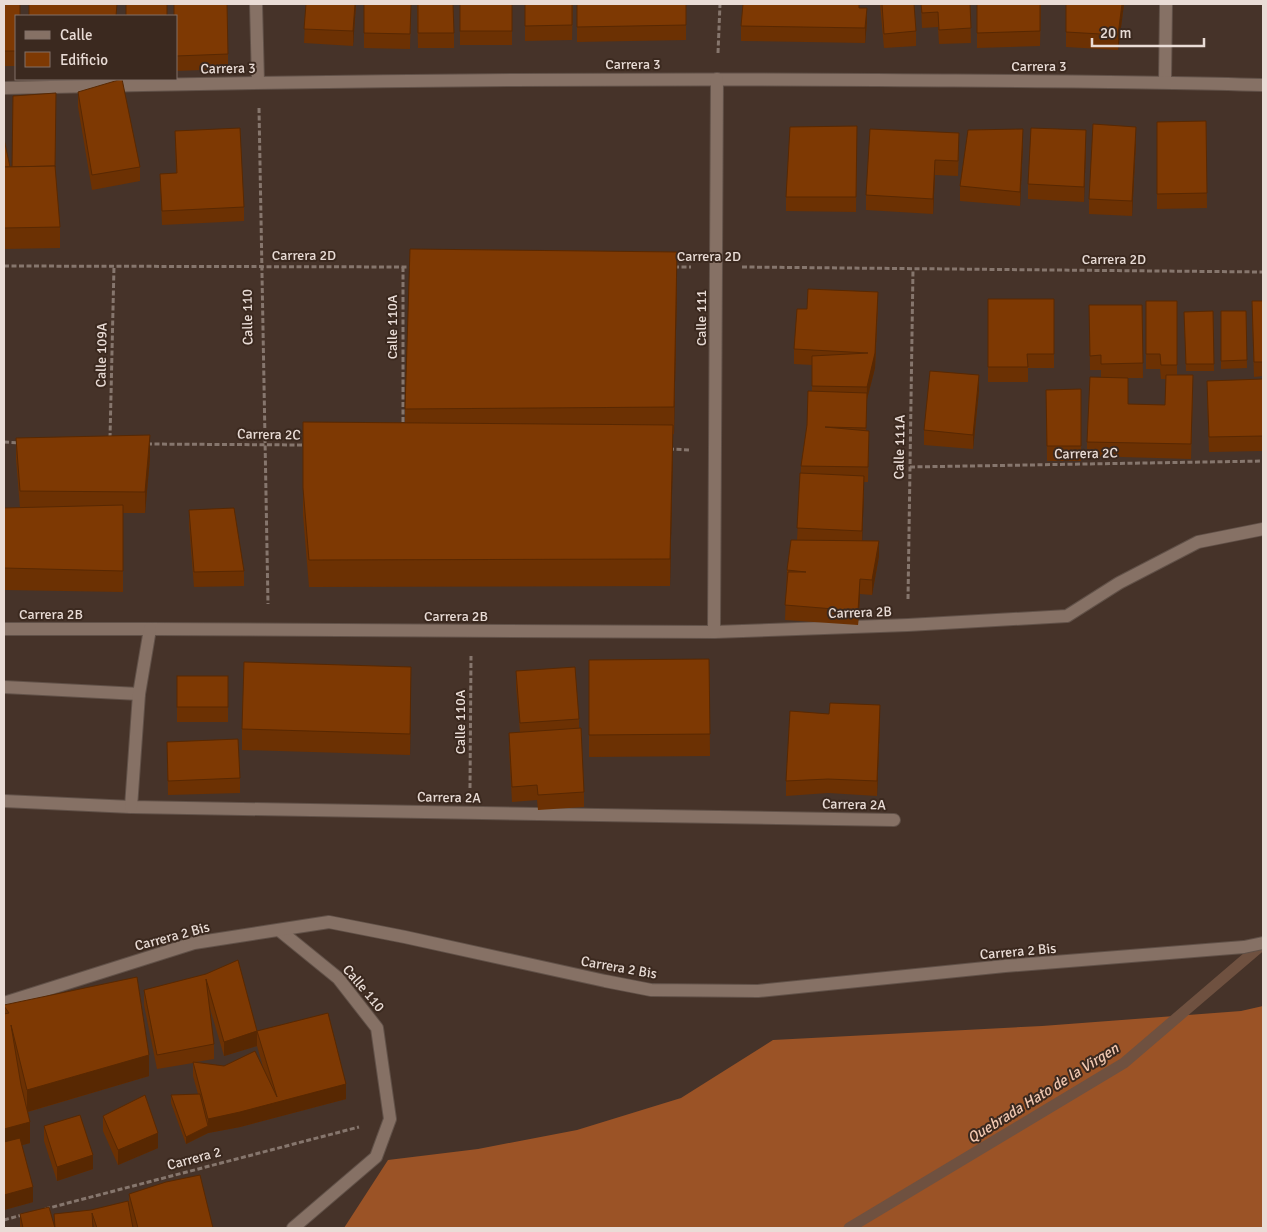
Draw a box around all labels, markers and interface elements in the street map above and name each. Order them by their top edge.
legend [15,15,178,80]
scale bar [1092,15,1204,47]
text: 20 m [1100,24,1131,42]
text: Calle [60,26,93,44]
text: Edificio [60,51,108,69]
street label: Carrera 3 [605,56,661,73]
street label: Carrera 3 [1011,58,1067,75]
street label: Carrera 3 [200,60,256,77]
street label: Carrera 2D [272,247,336,264]
street label: Carrera 2D [677,248,741,265]
street label: Carrera 2D [1082,251,1146,268]
street label: Calle 110 [239,289,256,345]
street label: Calle 111 [693,290,710,346]
street label: Calle 110A [384,294,401,359]
street label: Calle 109A [92,322,111,388]
street label: Calle 111A [890,414,909,480]
street label: Carrera 2C [237,425,301,444]
street label: Carrera 2C [1054,444,1118,463]
street label: Carrera 2B [828,603,892,622]
street label: Carrera 2B [19,606,83,623]
street label: Carrera 2B [424,608,488,625]
street label: Calle 110A [452,689,469,754]
street label: Carrera 2A [417,788,481,807]
street label: Carrera 2A [822,795,886,814]
street label: Carrera 2 Bis [133,918,211,955]
street label: Carrera 2 Bis [979,940,1057,963]
street label: Carrera 2 Bis [580,952,658,983]
street label: Calle 110 [339,961,388,1015]
water label: Quebrada Hato de la Virgen [964,1039,1123,1147]
street label: Carrera 2 [165,1143,223,1174]

